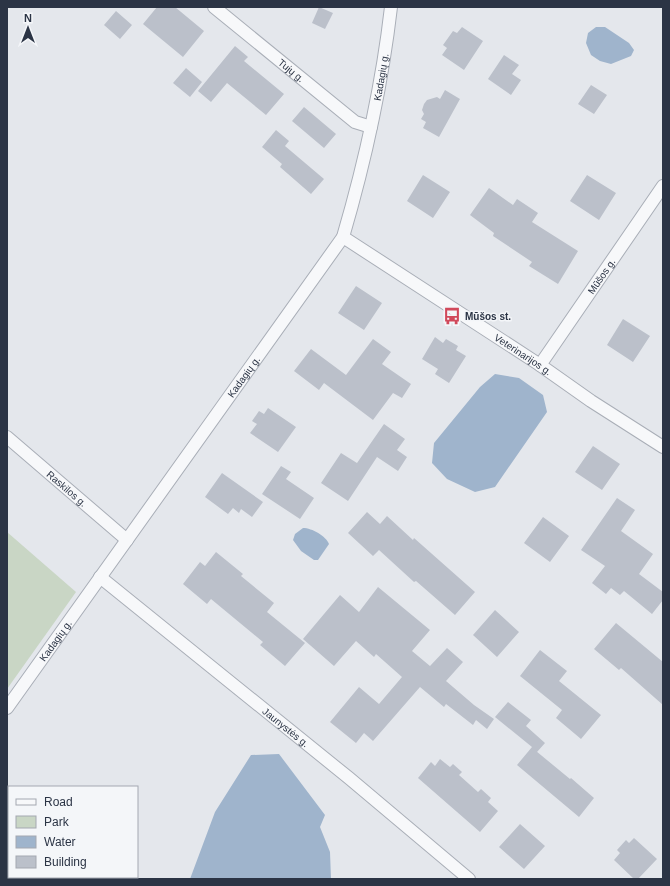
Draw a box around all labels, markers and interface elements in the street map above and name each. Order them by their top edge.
north arrow [8,8,48,48]
text: N [24,12,32,24]
street label: Kadagių g. [372,53,391,102]
street label: Tujų g. [276,57,306,84]
street label: Mūšos g. [586,256,618,296]
bus stop icon: Mūšos st. [442,306,462,326]
place label: Mūšos st. [465,311,511,322]
street label: Veterinarijos g. [492,332,554,378]
street label: Kadagių g. [225,354,262,400]
street label: Raskilos g. [44,469,89,509]
street label: Kadagių g. [37,618,74,663]
street label: Jaunystės g. [260,706,311,749]
legend [8,786,138,878]
text: Road [44,795,73,809]
text: Park [44,815,70,829]
text: Water [44,835,76,849]
text: Building [44,855,87,869]

